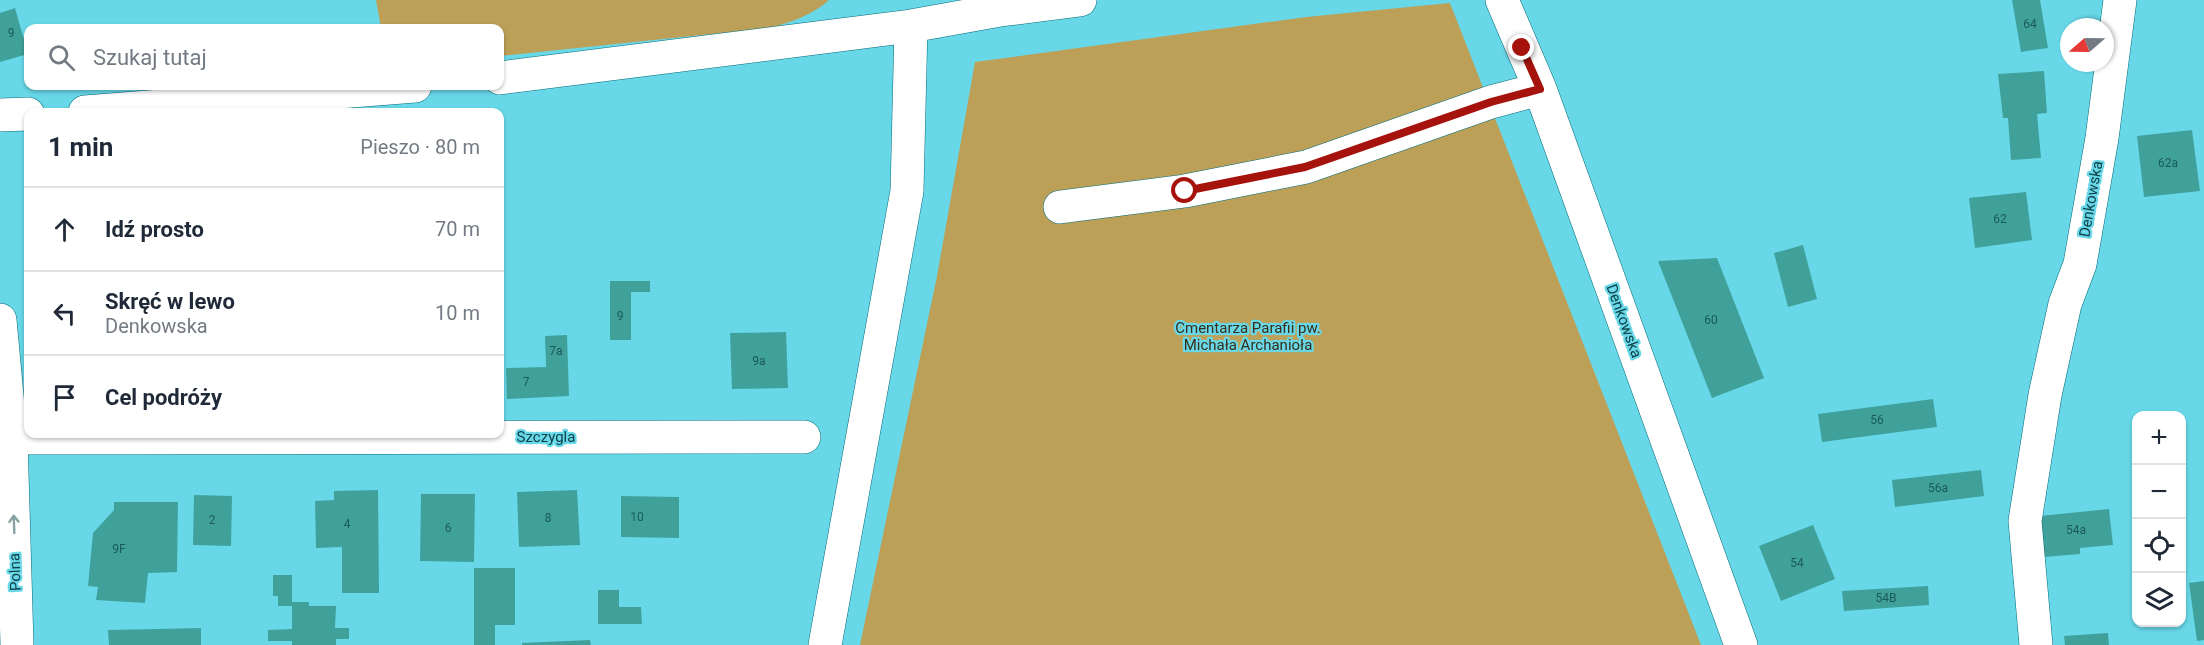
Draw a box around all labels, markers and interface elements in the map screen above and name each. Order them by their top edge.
house number: 64 [2023,17,2037,31]
north arrow [2060,18,2114,72]
search box [24,24,504,90]
house number: 9 [8,26,14,40]
route end [1508,34,1534,60]
icon: search [45,41,78,74]
text: Szukaj tutaj [93,45,207,70]
text: 1 min [48,132,113,162]
text: Pieszo · 80 m [360,135,480,159]
house number: 62a [2158,156,2178,170]
street label: Denkowska [2075,160,2107,238]
route start [1171,177,1197,203]
house number: 62 [1993,212,2007,226]
icon: ahead [48,213,81,246]
text: Idź prosto [105,217,204,242]
text: 70 m [435,217,480,241]
street label: Denkowska [1602,282,1646,360]
text: Skręć w lewo [105,289,235,314]
icon: left [48,297,81,330]
text: 10 m [435,301,480,325]
house number: 9 [617,309,623,323]
house number: 60 [1704,313,1718,327]
text: Denkowska [105,314,208,338]
park label: Cmentarza Parafii pw. Michała Archanioła [1175,319,1321,354]
house number: 7a [549,344,563,358]
house number: 9a [752,354,766,368]
house number: 7 [523,375,530,389]
icon: arrive [48,381,81,414]
text: Cel podróży [105,385,222,410]
map controls [2132,411,2186,627]
button: + [2132,411,2186,465]
house number: 56 [1870,413,1884,427]
street label: Szczygla [517,428,575,446]
button: − [2132,465,2186,519]
house number: 56a [1928,481,1948,495]
house number: 10 [630,510,644,524]
house number: 8 [545,511,552,525]
house number: 2 [209,513,216,527]
one-way arrow [8,514,19,534]
house number: 4 [344,517,351,531]
button: locate [2132,519,2186,573]
house number: 6 [445,521,452,535]
house number: 54a [2066,523,2086,537]
house number: 9F [112,542,126,556]
street label: Polna [5,553,25,591]
house number: 54 [1790,556,1804,570]
button: layers [2132,573,2186,627]
house number: 54B [1876,591,1896,605]

